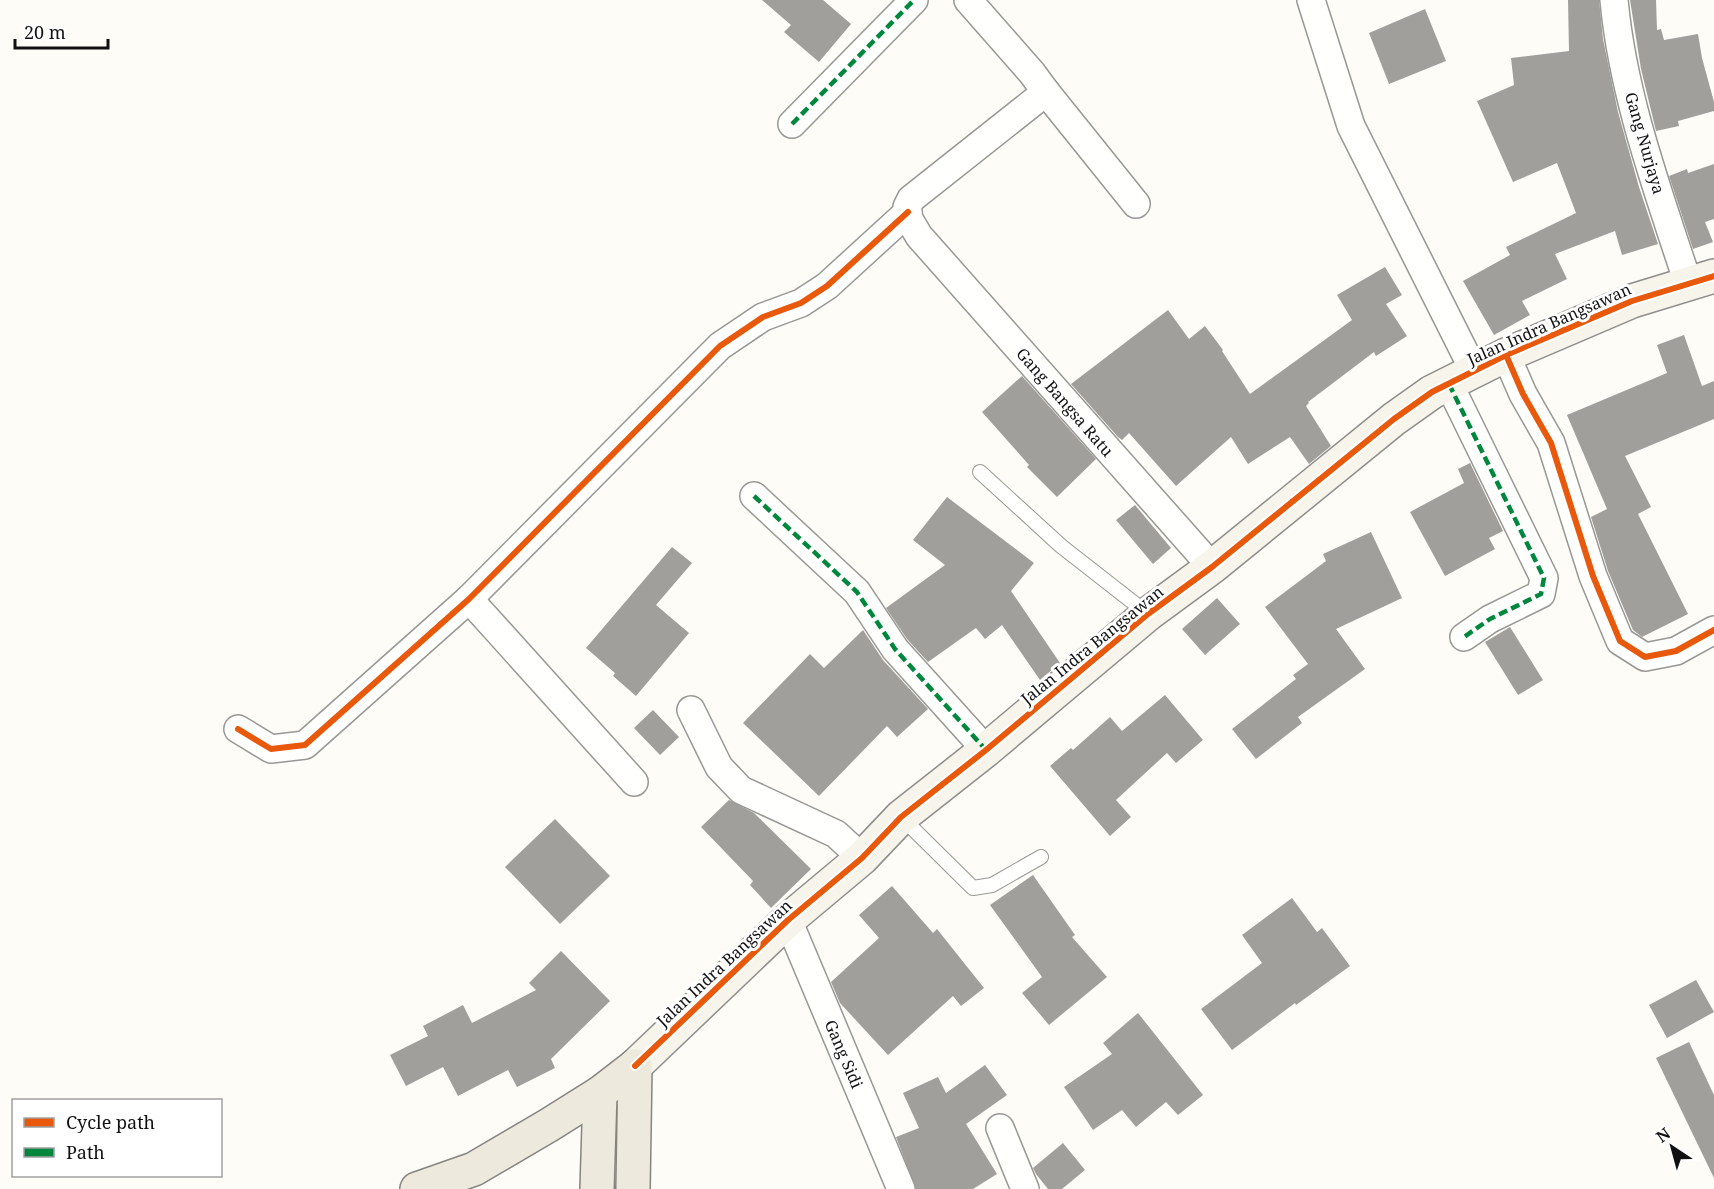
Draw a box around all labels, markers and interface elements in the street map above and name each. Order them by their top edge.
scale bar [15,12,108,50]
text: 20 m [24,20,66,44]
street label: Gang Nurjaya [1620,90,1670,196]
street label: Jalan Indra Bangsawan [1463,278,1634,371]
street label: Gang Bangsa Ratu [1012,343,1118,461]
street label: Jalan Indra Bangsawan [1015,581,1168,710]
street label: Jalan Indra Bangsawan [651,894,796,1032]
street label: Gang Sidi [820,1016,868,1092]
legend [12,1099,222,1177]
text: Cycle path [66,1110,155,1134]
north arrow [1642,1117,1702,1177]
text: N [1652,1122,1675,1147]
text: Path [66,1140,105,1164]

